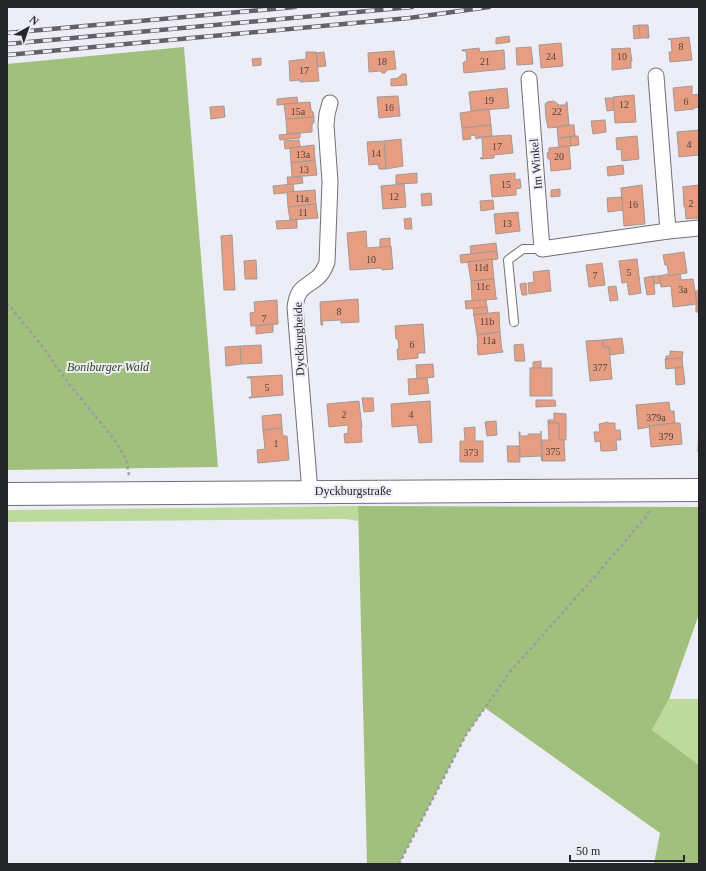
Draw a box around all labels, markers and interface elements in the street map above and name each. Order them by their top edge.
north arrow [8,8,48,48]
text: N [28,13,41,28]
house number: 8 [679,41,684,52]
house number: 24 [546,51,556,62]
house number: 10 [617,51,627,62]
house number: 18 [377,56,387,67]
house number: 21 [480,56,490,67]
house number: 17 [299,65,309,76]
house number: 19 [484,95,494,106]
house number: 6 [684,96,689,107]
house number: 12 [619,99,629,110]
house number: 16 [384,102,394,113]
house number: 15a [291,106,306,117]
house number: 22 [552,106,562,117]
street label: Im Winkel [527,137,545,190]
house number: 4 [687,139,692,150]
house number: 17 [492,141,502,152]
house number: 14 [371,148,381,159]
house number: 13a [296,149,311,160]
house number: 20 [554,151,564,162]
house number: 13 [299,164,309,175]
house number: 15 [501,179,511,190]
house number: 12 [389,191,399,202]
house number: 11a [295,193,310,204]
house number: 2 [689,198,694,209]
house number: 16 [628,199,638,210]
house number: 11 [298,207,308,218]
house number: 13 [502,218,512,229]
house number: 10 [366,254,376,265]
house number: 11d [474,262,488,273]
house number: 5 [627,267,632,278]
house number: 7 [593,270,598,281]
house number: 11c [476,281,491,292]
house number: 3a [678,284,688,295]
street label: Dyckburgheide [291,302,307,376]
house number: 8 [337,306,342,317]
house number: 7 [262,313,267,324]
house number: 11b [480,316,494,327]
house number: 11a [482,335,497,346]
house number: 6 [410,339,415,350]
park label: Boniburger Wald [67,360,150,374]
house number: 377 [593,362,608,373]
house number: 5 [265,382,270,393]
house number: 2 [342,409,347,420]
house number: 4 [409,409,414,420]
house number: 379a [646,412,666,423]
house number: 379 [659,431,674,442]
house number: 1 [274,438,279,449]
house number: 375 [546,446,561,457]
house number: 373 [464,447,479,458]
street label: Dyckburgstraße [315,484,391,498]
scale bar [570,837,684,863]
text: 50 m [576,844,601,858]

